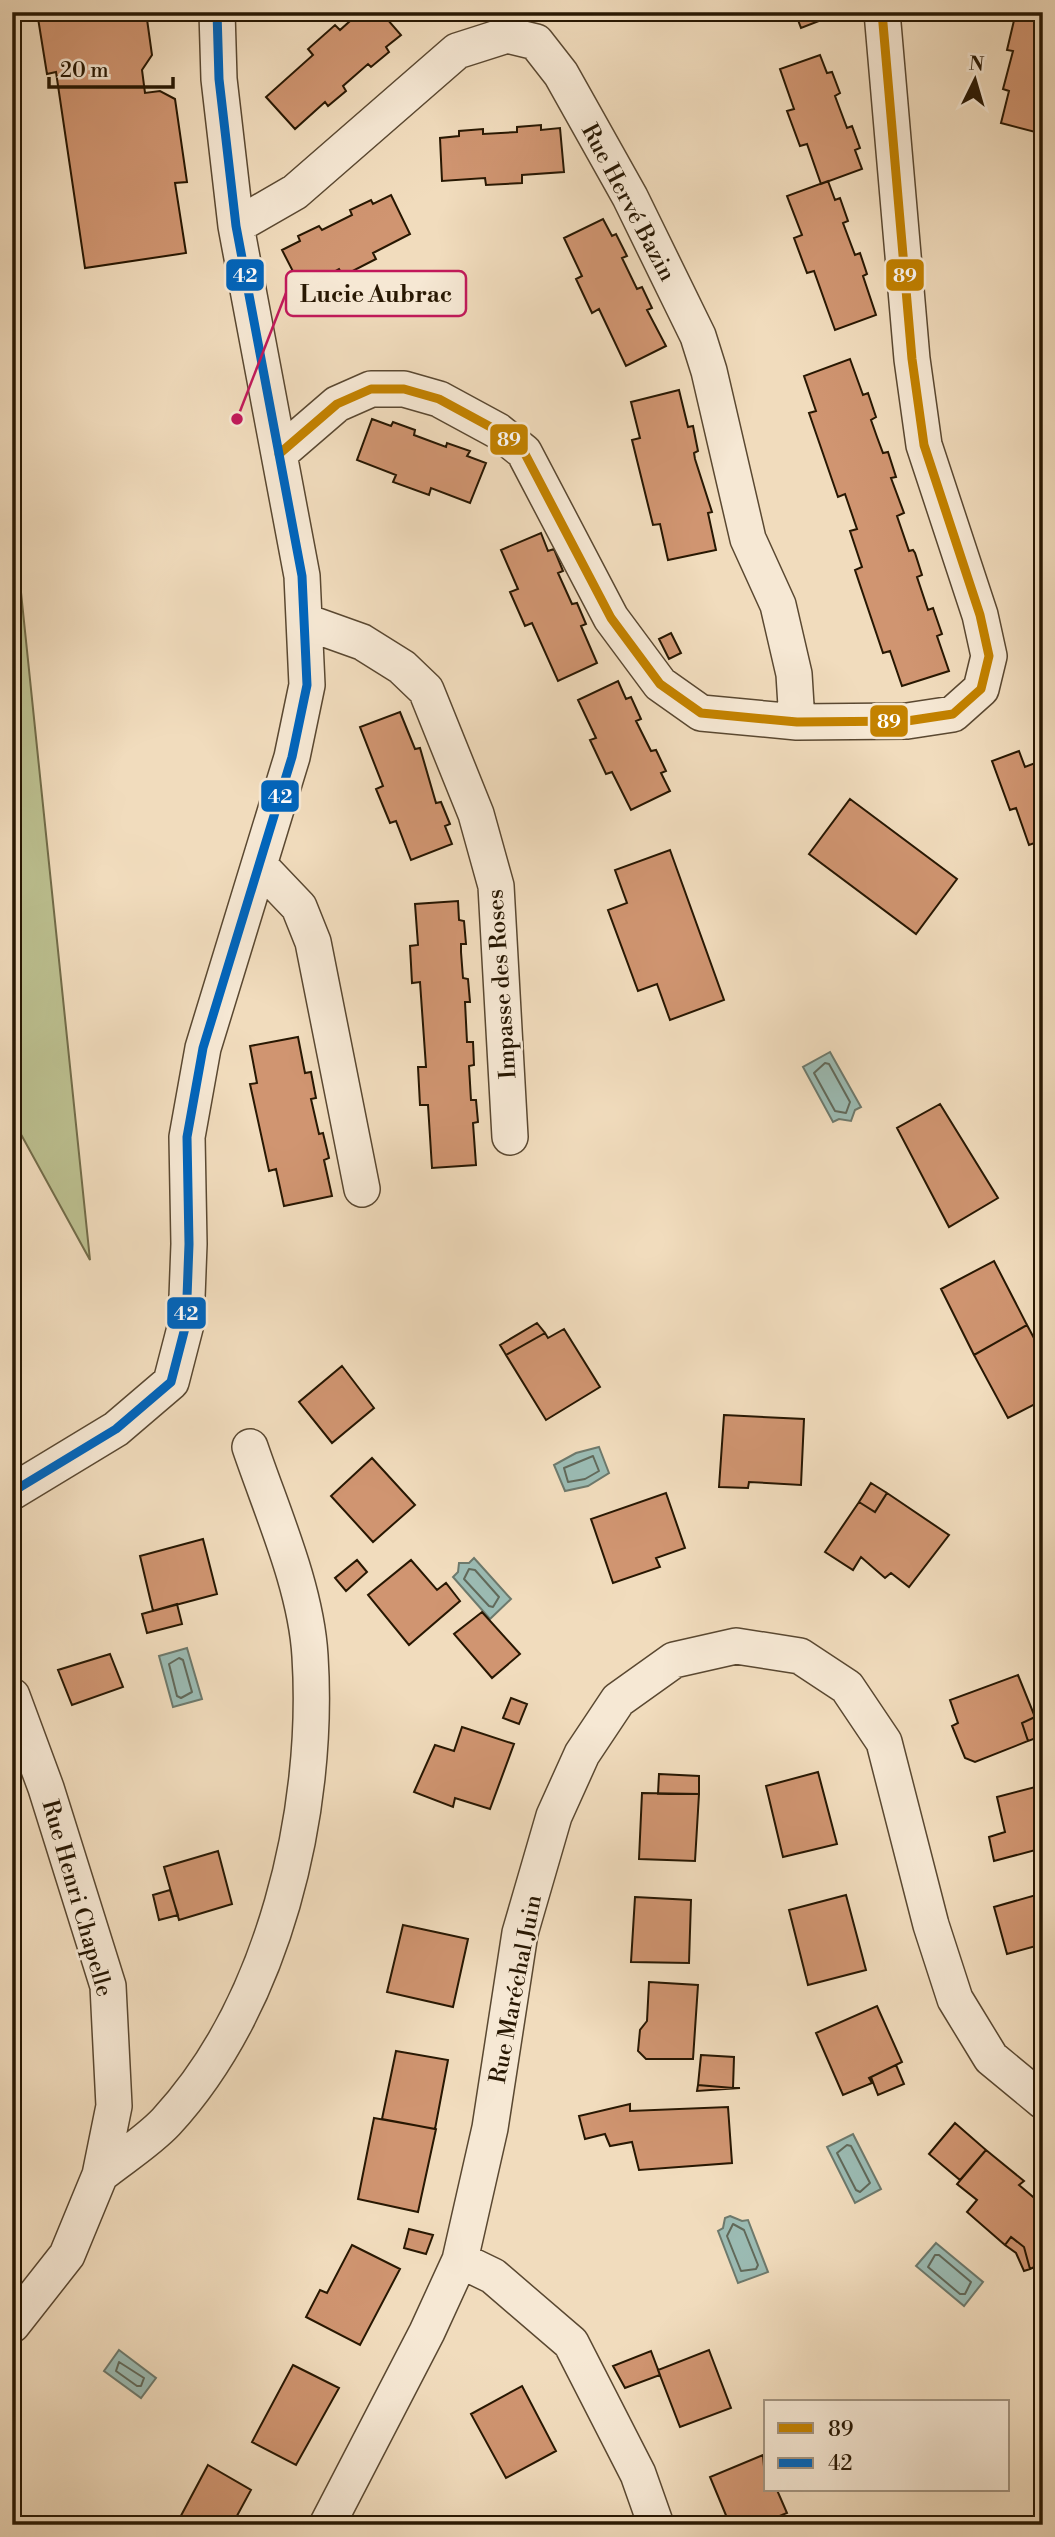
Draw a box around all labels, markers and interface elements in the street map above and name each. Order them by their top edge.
scale bar [49,46,173,90]
north arrow [940,46,1010,116]
text: N [968,51,985,77]
text: 20 m [60,58,109,84]
street label: Rue Hervé Bazin [575,119,681,286]
line badge: 42 [225,258,265,292]
line badge: 89 [885,258,925,292]
text: 42 [233,264,257,288]
text: 89 [893,264,917,288]
callout: Lucie Aubrac [286,271,466,316]
text: Lucie Aubrac [300,280,452,310]
line badge: 89 [489,423,529,456]
text: 89 [497,428,521,452]
line badge: 89 [869,704,909,738]
text: 89 [877,710,901,734]
line badge: 42 [260,779,300,813]
text: 42 [268,785,292,809]
street label: Impasse des Roses [481,888,523,1080]
line badge: 42 [166,1296,207,1330]
text: 42 [174,1302,198,1326]
street label: Rue Henri Chapelle [36,1797,118,2000]
street label: Rue Maréchal Juin [484,1892,548,2086]
legend [764,2400,1010,2492]
text: 89 [828,2417,854,2443]
text: 42 [828,2451,852,2477]

